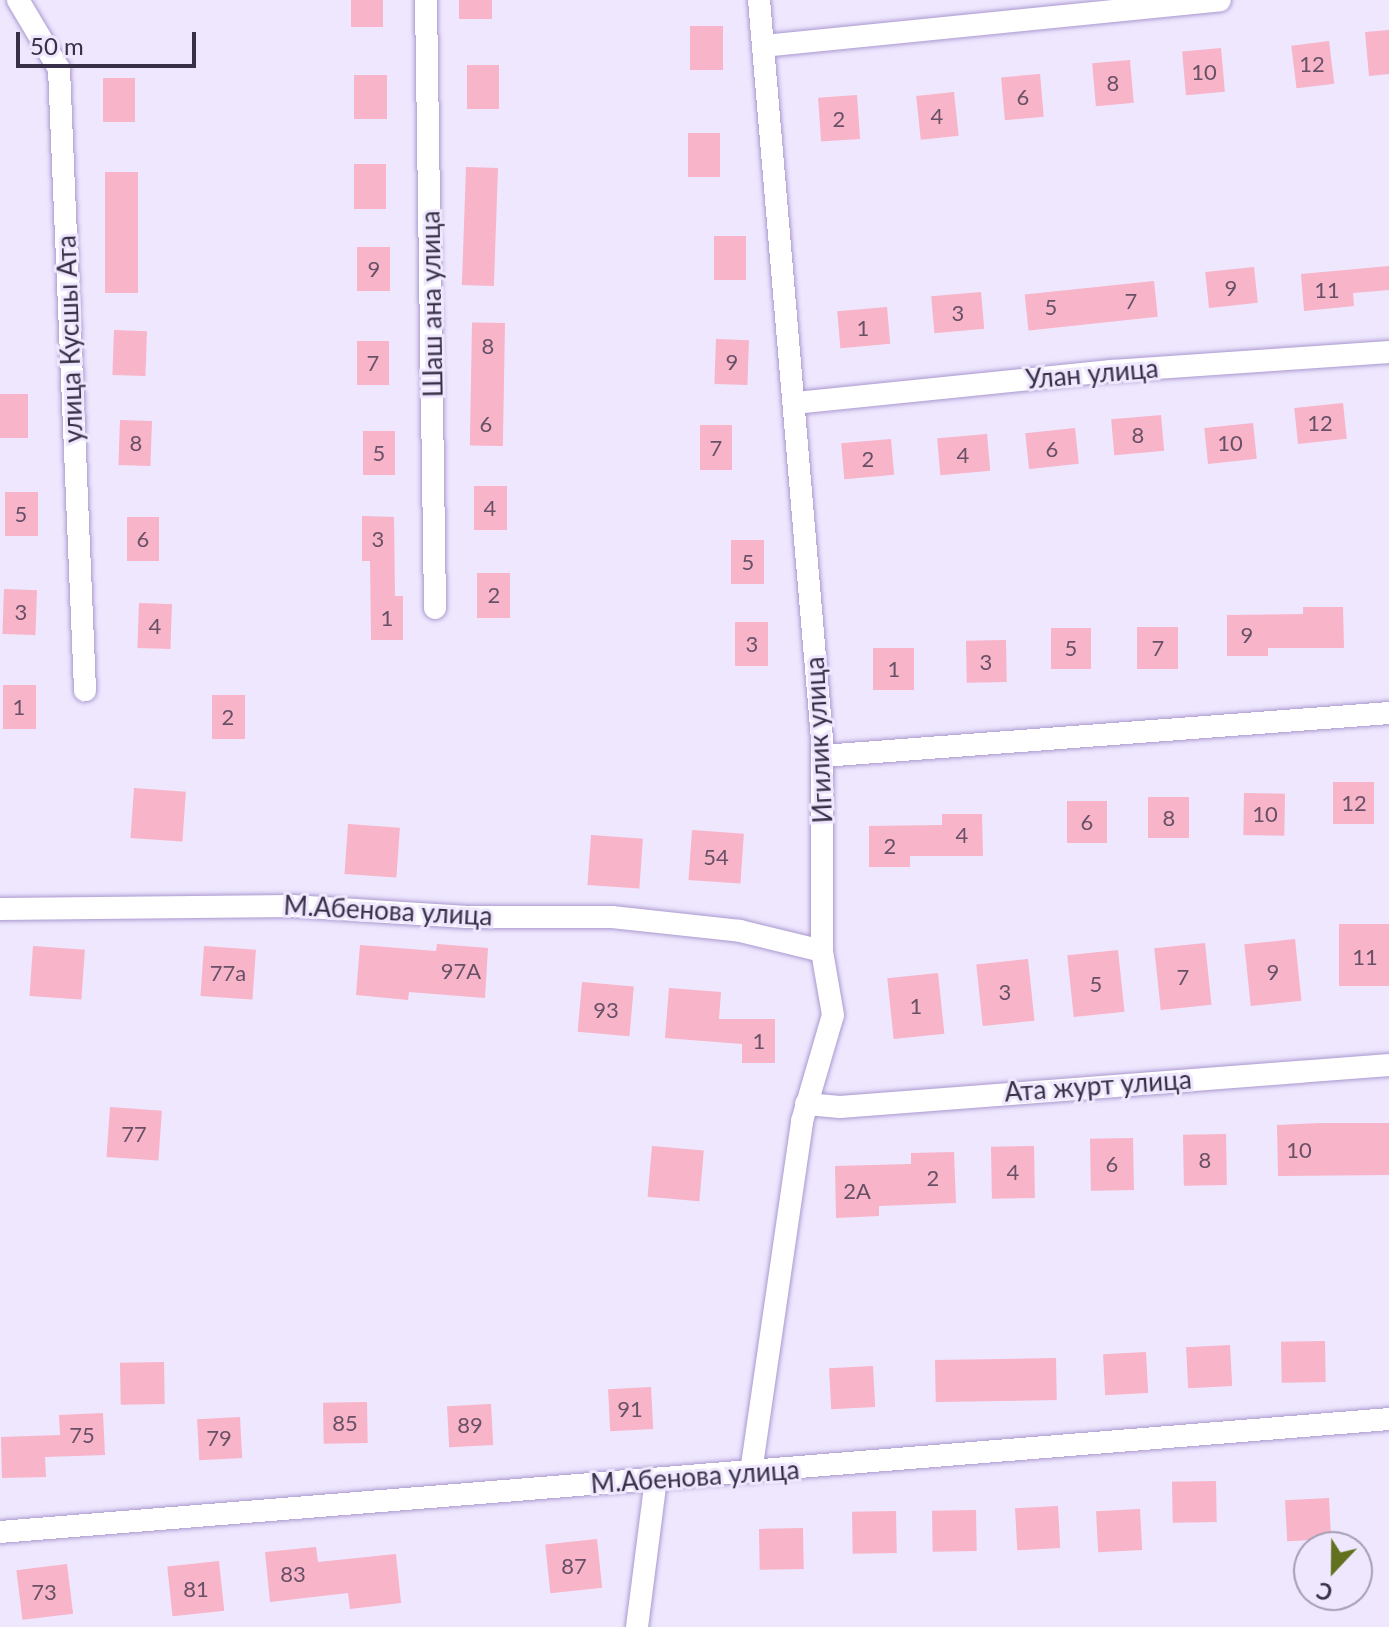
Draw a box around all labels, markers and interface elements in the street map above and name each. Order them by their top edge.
scale bar [20,16,200,66]
text: 50 m [30,31,84,60]
house number: 12 [1299,51,1325,77]
house number: 10 [1191,59,1217,85]
house number: 8 [1107,70,1119,96]
house number: 6 [1017,84,1029,110]
house number: 4 [931,103,943,129]
house number: 2 [833,106,845,132]
street label: Шаш ана улица [415,210,449,398]
street label: улица Кусшы Ата [51,235,89,443]
house number: 9 [368,256,380,282]
house number: 9 [1225,275,1237,301]
house number: 11 [1314,277,1340,303]
house number: 7 [1125,288,1137,314]
house number: 5 [1045,294,1057,320]
house number: 3 [952,300,964,326]
house number: 1 [857,315,869,341]
house number: 8 [482,333,494,359]
house number: 9 [726,349,738,375]
house number: 7 [367,350,379,376]
street label: Улан улица [1024,353,1160,395]
house number: 12 [1307,410,1333,436]
house number: 6 [480,411,492,437]
house number: 8 [1132,422,1144,448]
house number: 8 [130,430,142,456]
house number: 10 [1217,430,1243,456]
house number: 7 [710,435,722,461]
house number: 6 [1046,436,1058,462]
house number: 5 [373,440,385,466]
house number: 4 [957,442,969,468]
house number: 2 [862,446,874,472]
house number: 4 [484,495,496,521]
house number: 5 [15,501,27,527]
house number: 6 [137,526,149,552]
house number: 3 [372,526,384,552]
house number: 5 [742,549,754,575]
house number: 2 [488,582,500,608]
house number: 3 [15,599,27,625]
house number: 1 [381,605,393,631]
house number: 4 [149,613,161,639]
house number: 9 [1241,622,1253,648]
house number: 3 [746,631,758,657]
house number: 5 [1065,635,1077,661]
house number: 7 [1152,635,1164,661]
house number: 3 [980,649,992,675]
street label: Игилик улица [799,656,839,824]
house number: 1 [888,656,900,682]
house number: 1 [13,694,25,720]
house number: 2 [222,704,234,730]
house number: 12 [1341,790,1367,816]
house number: 10 [1252,801,1278,827]
house number: 8 [1163,805,1175,831]
house number: 6 [1081,809,1093,835]
house number: 4 [956,822,968,848]
house number: 2 [884,833,896,859]
house number: 54 [703,844,729,870]
street label: М.Абенова улица [283,890,493,932]
house number: 11 [1352,944,1378,970]
house number: 97А [441,958,481,984]
house number: 9 [1267,959,1279,985]
house number: 77а [210,960,246,986]
house number: 7 [1177,964,1189,990]
house number: 5 [1090,971,1102,997]
house number: 3 [999,979,1011,1005]
house number: 1 [910,993,922,1019]
house number: 93 [593,997,619,1023]
house number: 1 [753,1028,765,1054]
street label: Ата журт улица [1003,1064,1193,1108]
house number: 77 [121,1121,147,1147]
house number: 10 [1286,1137,1312,1163]
house number: 8 [1199,1147,1211,1173]
house number: 6 [1106,1151,1118,1177]
house number: 4 [1007,1159,1019,1185]
house number: 2 [927,1165,939,1191]
house number: 2А [843,1178,871,1204]
house number: 91 [617,1396,643,1422]
house number: 85 [332,1410,358,1436]
house number: 89 [457,1412,483,1438]
house number: 75 [69,1422,95,1448]
house number: 79 [206,1425,232,1451]
street label: М.Абенова улица [590,1454,800,1500]
north arrow [1293,1531,1373,1611]
house number: 87 [561,1553,587,1579]
house number: 83 [280,1561,306,1587]
house number: 81 [183,1576,209,1602]
text: С [1313,1577,1336,1607]
house number: 73 [31,1579,57,1605]

